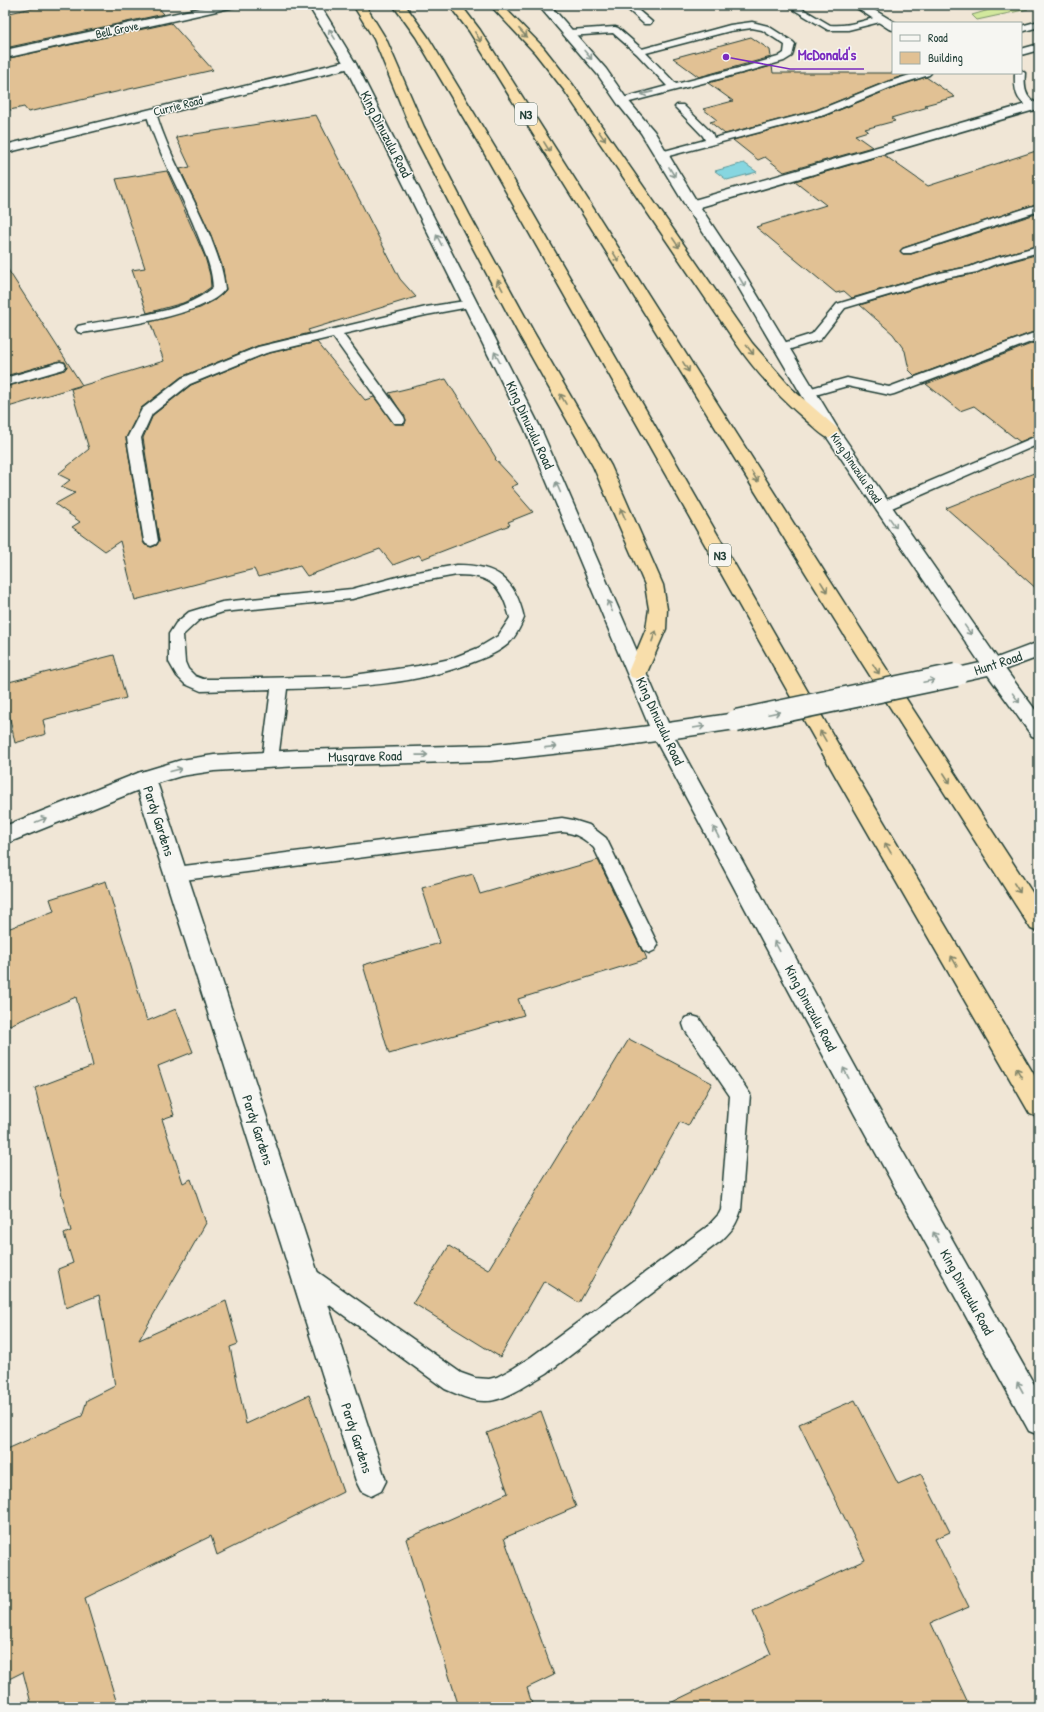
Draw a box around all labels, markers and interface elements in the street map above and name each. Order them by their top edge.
street label: Bell Grove [94,17,140,42]
legend [892,22,1022,74]
one-way arrow [518,28,528,38]
one-way arrow [328,29,336,40]
text: Road [928,29,948,46]
one-way arrow [474,31,482,42]
callout: McDonald's [790,42,864,69]
text: McDonald's [798,44,857,65]
text: Building [928,49,963,66]
one-way arrow [584,50,593,61]
street label: King Dinuzulu Road [356,87,417,181]
one-way arrow [641,90,654,98]
street label: Currie Road [151,91,205,120]
road number: N3 [515,103,537,125]
one-way arrow [598,130,606,141]
one-way arrow [543,141,551,152]
one-way arrow [668,166,676,177]
one-way arrow [435,235,442,247]
one-way arrow [672,237,680,248]
one-way arrow [613,251,621,263]
one-way arrow [739,276,747,288]
one-way arrow [496,279,504,291]
one-way arrow [745,344,754,355]
one-way arrow [493,351,500,363]
one-way arrow [682,361,690,373]
street label: King Dinuzulu Road [501,378,559,473]
one-way arrow [559,393,567,405]
street label: King Dinuzulu Road [827,429,886,506]
one-way arrow [751,471,759,482]
one-way arrow [554,481,561,493]
one-way arrow [619,508,626,520]
one-way arrow [889,517,897,528]
road number: N3 [709,544,731,566]
one-way arrow [820,581,828,592]
one-way arrow [605,601,613,613]
one-way arrow [964,624,972,635]
one-way arrow [650,631,658,643]
street label: Hunt Road [971,646,1025,679]
one-way arrow [873,663,881,675]
street label: King Dinuzulu Road [631,674,689,769]
one-way arrow [922,677,935,685]
one-way arrow [1012,693,1020,704]
one-way arrow [768,708,781,716]
one-way arrow [692,723,705,731]
one-way arrow [818,730,826,742]
one-way arrow [544,743,557,751]
street label: Musgrave Road [328,745,403,767]
one-way arrow [415,751,428,758]
one-way arrow [169,766,182,773]
one-way arrow [942,773,951,784]
street label: Pardy Gardens [138,783,180,859]
one-way arrow [35,816,47,824]
one-way arrow [711,826,719,838]
one-way arrow [884,843,892,854]
one-way arrow [1013,882,1021,893]
one-way arrow [773,940,781,952]
one-way arrow [949,955,957,967]
street label: King Dinuzulu Road [780,961,842,1055]
one-way arrow [841,1067,849,1079]
one-way arrow [1015,1067,1023,1079]
street label: Pardy Gardens [237,1092,279,1168]
one-way arrow [932,1231,940,1243]
street label: King Dinuzulu Road [935,1246,999,1339]
one-way arrow [1016,1381,1023,1393]
street label: Pardy Gardens [336,1400,378,1476]

